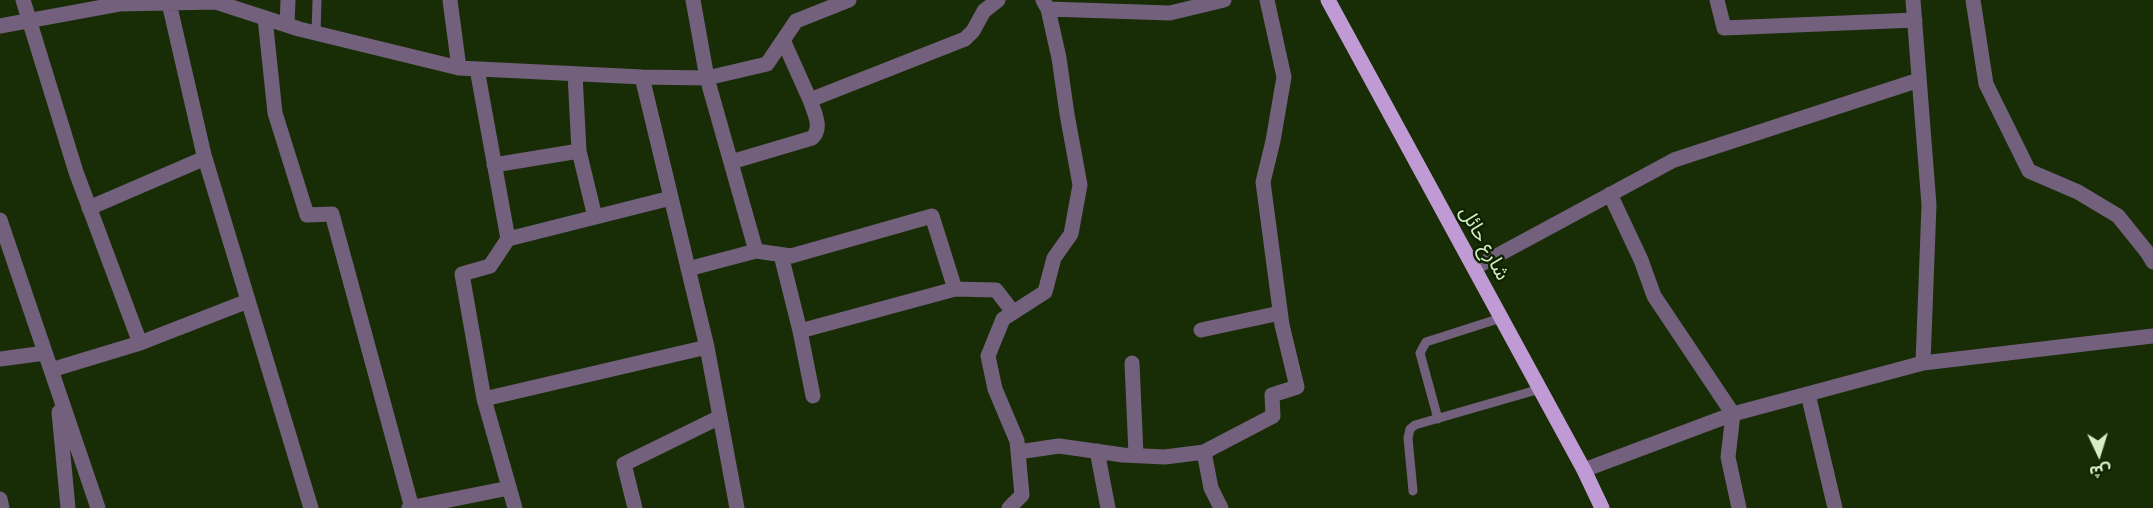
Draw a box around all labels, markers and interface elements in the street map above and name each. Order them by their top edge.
street label: شارع حائل [1455,202,1515,284]
north arrow [2069,424,2129,484]
text: ش [2089,462,2112,483]

